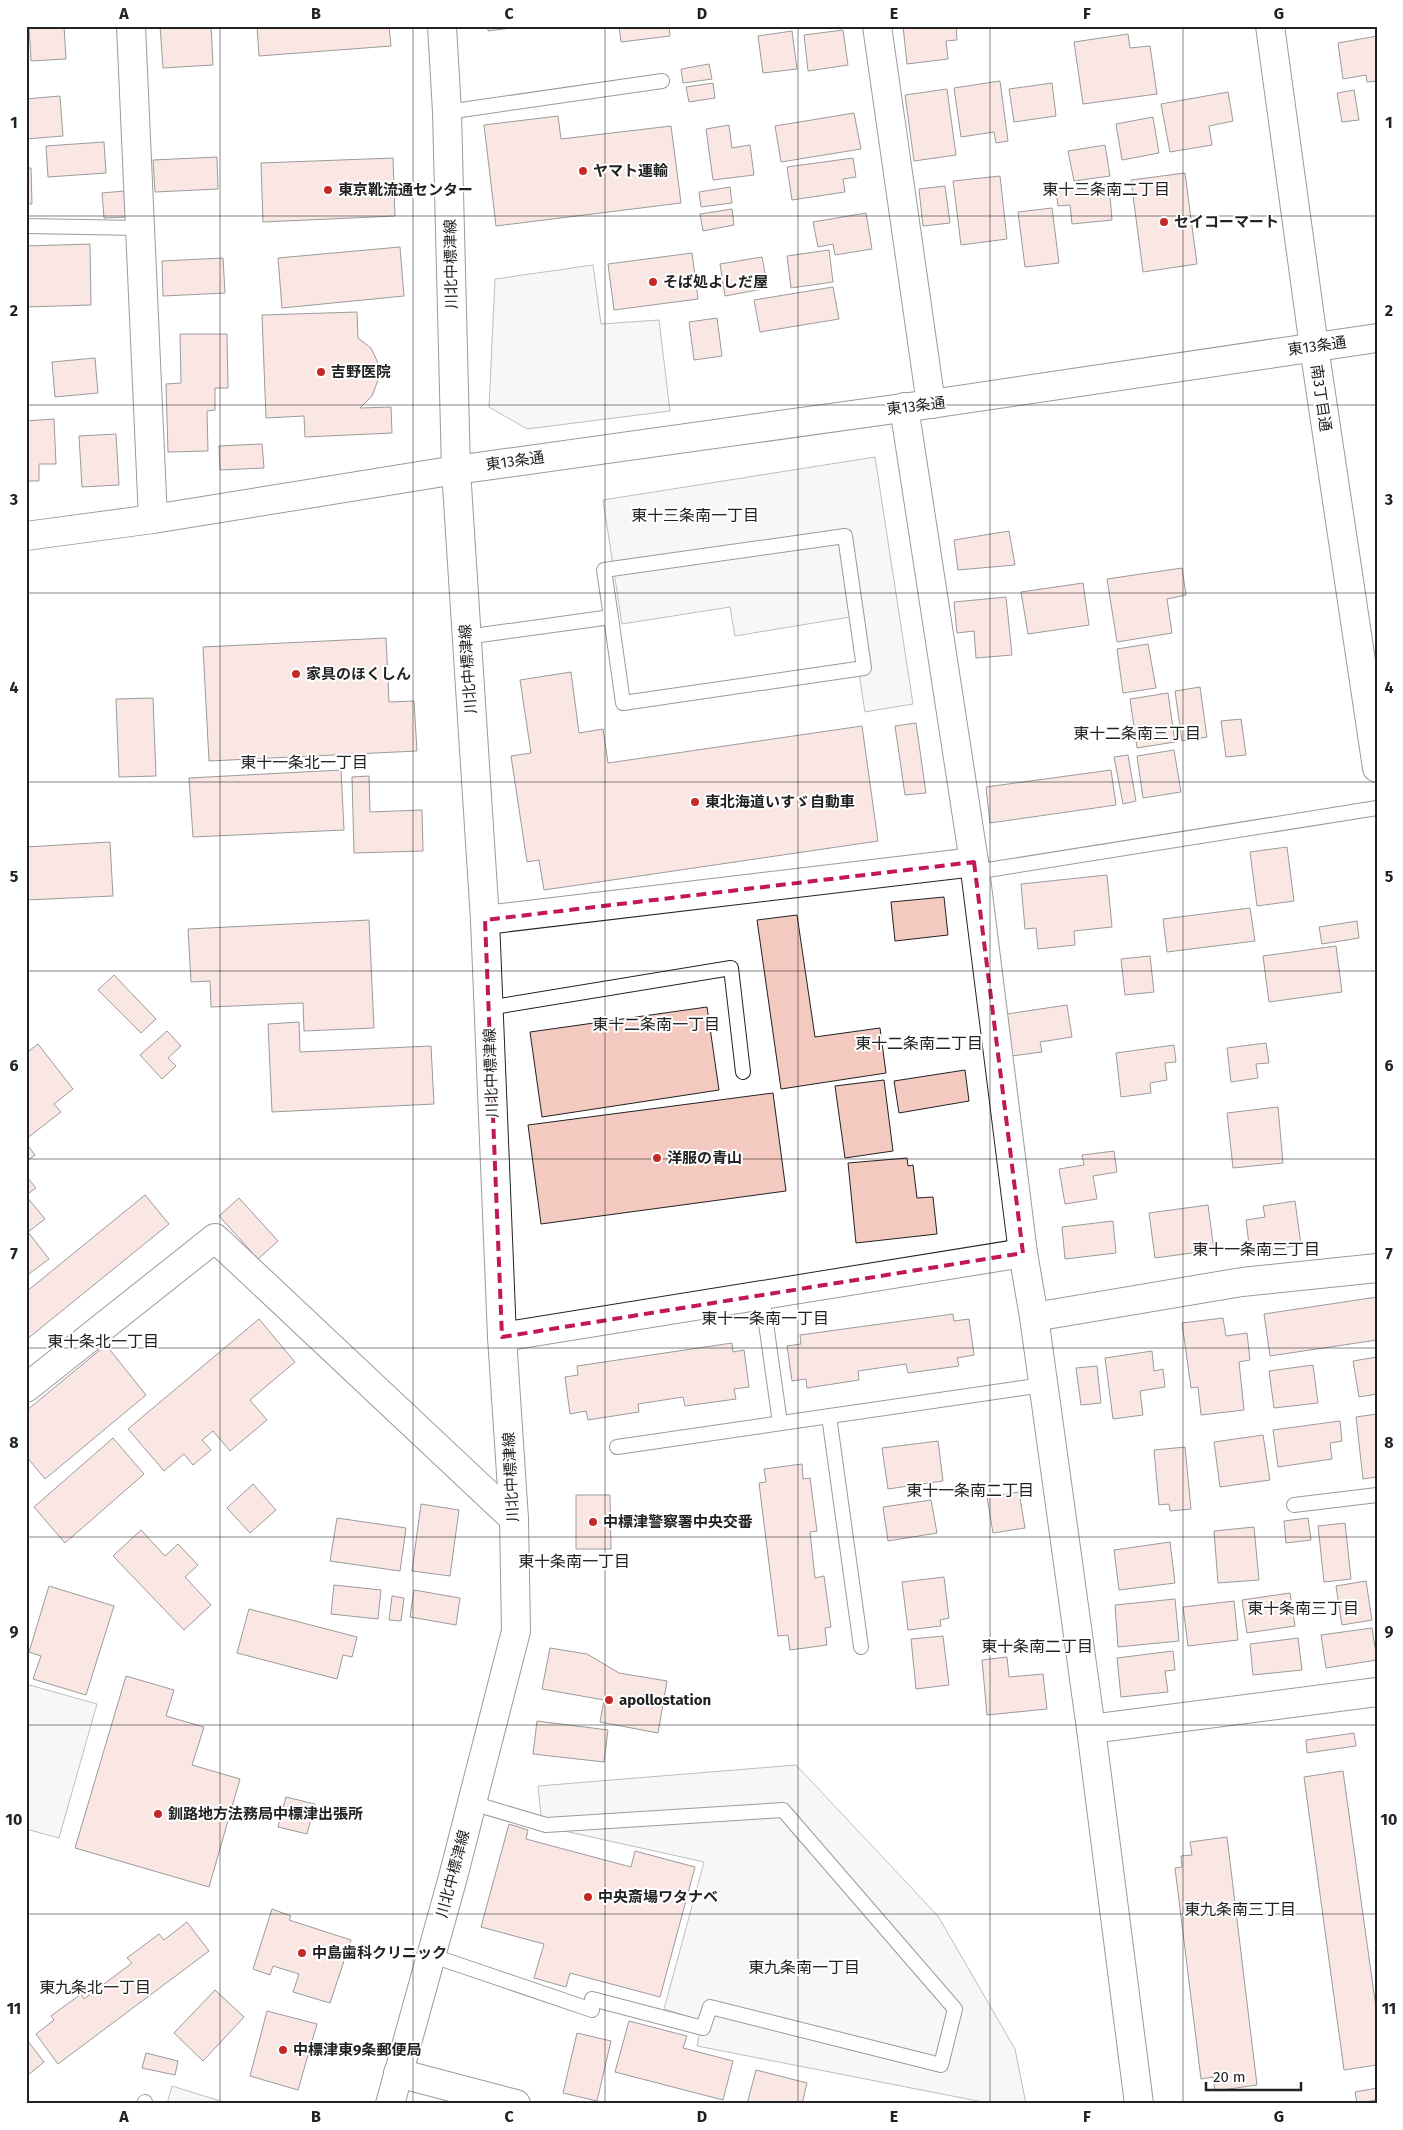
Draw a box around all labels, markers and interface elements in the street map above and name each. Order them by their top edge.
text: A [118,4,129,23]
text: B [311,4,321,23]
text: C [504,4,514,23]
text: D [697,4,707,23]
text: E [890,4,898,23]
text: F [1083,4,1091,23]
text: G [1274,4,1284,23]
text: 1 [10,113,18,132]
text: 1 [1385,113,1393,132]
place label: ヤマト運輸 [593,162,668,180]
marker: ヤマト運輸 [577,165,589,177]
district label: 東十三条南二丁目 [1042,180,1170,199]
place label: 東京靴流通センター [338,181,473,199]
marker: 東京靴流通センター [322,184,334,196]
place label: セイコーマート [1174,213,1279,231]
marker: セイコーマート [1158,216,1170,228]
street label: 川北中標津線 [441,219,461,309]
place label: そば処よしだ屋 [663,273,768,291]
marker: そば処よしだ屋 [647,276,659,288]
text: 2 [10,301,18,320]
text: 2 [1385,301,1393,320]
street label: 東13条通 [1287,333,1347,359]
place label: 吉野医院 [331,363,391,381]
street label: 南3丁目通 [1307,363,1335,433]
marker: 吉野医院 [315,366,327,378]
street label: 東13条通 [886,393,946,419]
street label: 東13条通 [485,448,545,474]
text: 3 [9,490,18,509]
text: 3 [1384,490,1393,509]
district label: 東十三条南一丁目 [631,506,759,525]
street label: 川北中標津線 [456,623,480,715]
place label: 家具のほくしん [306,665,411,683]
marker: 家具のほくしん [290,668,302,680]
text: 4 [9,678,19,697]
text: 4 [1384,678,1394,697]
district label: 東十二条南三丁目 [1073,724,1201,743]
district label: 東十一条北一丁目 [240,753,368,772]
place label: 東北海道いすゞ自動車 [705,793,855,811]
marker: 東北海道いすゞ自動車 [689,796,701,808]
text: 5 [10,867,19,886]
text: 5 [1385,867,1394,886]
district label: 東十二条南一丁目 [592,1015,720,1034]
street label: 川北中標津線 [480,1028,502,1118]
district label: 東十二条南二丁目 [855,1034,983,1053]
text: 6 [9,1056,19,1075]
text: 6 [1384,1056,1394,1075]
place label: 洋服の青山 [667,1149,742,1167]
marker: 洋服の青山 [651,1152,663,1164]
district label: 東十一条南三丁目 [1192,1240,1320,1259]
text: 7 [10,1244,18,1263]
text: 7 [1385,1244,1393,1263]
district label: 東十一条南一丁目 [701,1309,829,1328]
district label: 東十条北一丁目 [47,1332,159,1351]
street label: 川北中標津線 [500,1432,522,1522]
text: 8 [9,1433,19,1452]
text: 8 [1384,1433,1394,1452]
district label: 東十一条南二丁目 [906,1481,1034,1500]
place label: 中標津警察署中央交番 [603,1513,753,1531]
marker: 中標津警察署中央交番 [587,1516,599,1528]
district label: 東十条南一丁目 [518,1552,630,1571]
district label: 東十条南三丁目 [1247,1599,1359,1618]
text: 9 [10,1622,19,1641]
text: 9 [1385,1622,1394,1641]
district label: 東十条南二丁目 [981,1637,1093,1656]
place label: apollostation [619,1691,711,1709]
marker: apollostation [603,1694,615,1706]
place label: 釧路地方法務局中標津出張所 [168,1805,363,1823]
marker: 釧路地方法務局中標津出張所 [152,1808,164,1820]
text: 10 [6,1810,22,1829]
text: 10 [1381,1810,1397,1829]
street label: 川北中標津線 [433,1828,473,1920]
place label: 中央斎場ワタナベ [598,1888,718,1906]
marker: 中央斎場ワタナベ [582,1891,594,1903]
district label: 東九条南三丁目 [1184,1900,1296,1919]
place label: 中島歯科クリニック [312,1944,447,1962]
marker: 中島歯科クリニック [296,1947,308,1959]
district label: 東九条南一丁目 [748,1958,860,1977]
district label: 東九条北一丁目 [39,1978,151,1997]
text: 11 [7,1999,21,2018]
text: 11 [1382,1999,1396,2018]
place label: 中標津東9条郵便局 [293,2041,421,2059]
marker: 中標津東9条郵便局 [277,2044,289,2056]
scale bar [1206,2060,1300,2092]
text: 20 m [1213,2068,1246,2086]
text: A [118,2107,129,2126]
text: B [311,2107,321,2126]
text: C [504,2107,514,2126]
text: D [697,2107,707,2126]
text: E [890,2107,898,2126]
text: F [1083,2107,1091,2126]
text: G [1274,2107,1284,2126]

